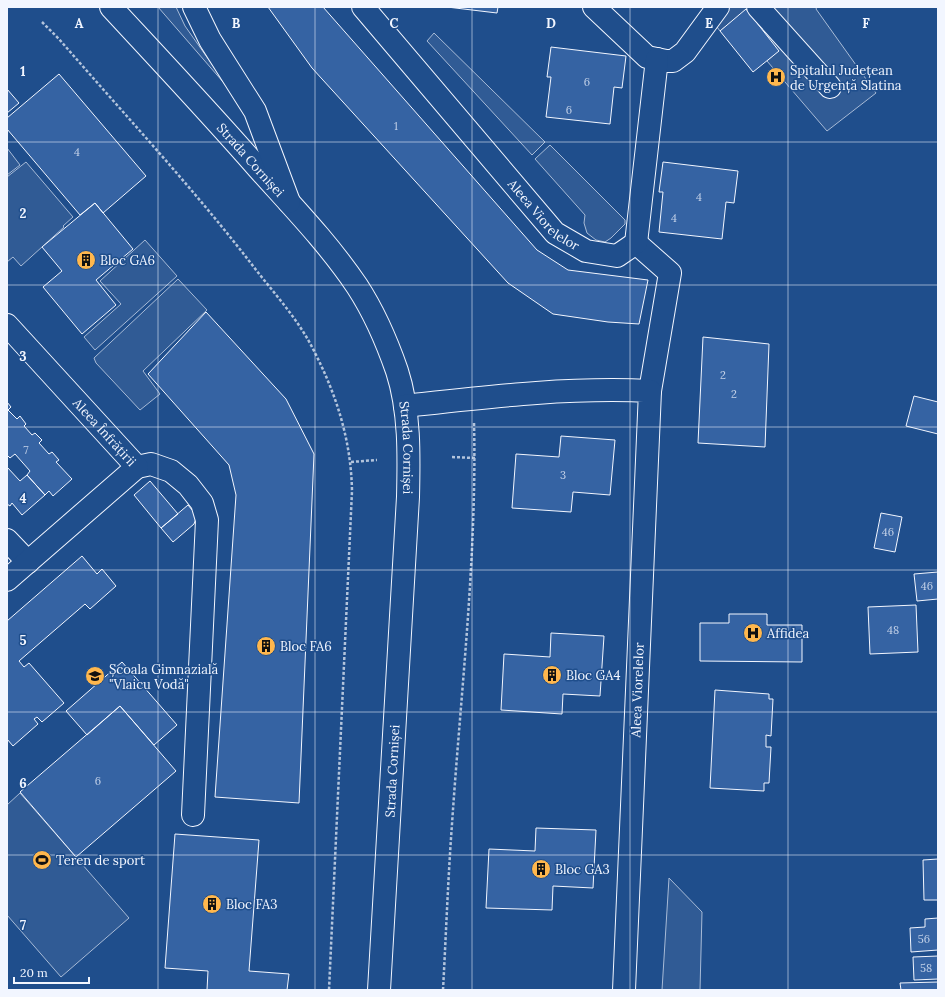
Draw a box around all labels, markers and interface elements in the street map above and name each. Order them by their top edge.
text: A [75,15,84,32]
text: B [232,15,241,32]
text: C [390,15,399,32]
text: D [546,15,556,32]
text: E [705,15,713,32]
text: F [862,15,870,32]
place label: Spitalul Județean de Urgență Slatina [790,62,902,94]
text: 1 [20,63,26,80]
hospital icon: Spitalul Județean de Urgență Slatina [765,66,787,88]
house number: 6 [584,75,590,89]
house number: 6 [566,103,572,117]
house number: 1 [394,119,398,133]
street label: Strada Cornișei [213,120,288,201]
house number: 4 [74,145,80,159]
street label: Aleea Viorelelor [503,175,583,255]
house number: 4 [696,190,702,204]
text: 2 [20,205,27,222]
house number: 4 [671,211,677,225]
building icon: Bloc GA6 [75,249,97,271]
place label: Bloc GA6 [100,252,155,269]
text: 3 [19,348,27,365]
house number: 2 [720,368,726,382]
house number: 2 [731,387,737,401]
street label: Aleea Înfrățirii [68,394,140,470]
street label: Strada Cornișei [395,400,417,495]
house number: 7 [23,443,29,457]
house number: 3 [560,468,566,482]
text: 4 [19,490,27,507]
house number: 46 [882,525,894,539]
house number: 46 [921,579,933,593]
hospital icon: Affidea [742,622,764,644]
house number: 48 [887,623,899,637]
place label: Affidea [766,625,810,642]
text: 5 [19,632,27,649]
building icon: Bloc FA6 [255,635,277,657]
place label: Bloc FA6 [280,638,332,655]
street label: Aleea Viorelelor [627,642,648,739]
place label: Școala Gimnazială "Vlaicu Vodă" [109,661,219,693]
building icon: Bloc GA4 [541,664,563,686]
school or university icon: Școala Gimnazială "Vlaicu Vodă" [84,665,106,687]
place label: Bloc GA4 [566,667,621,684]
street label: Strada Cornișei [382,724,403,818]
house number: 6 [95,774,101,788]
text: 6 [19,775,27,792]
sports icon: Teren de sport [31,849,53,871]
place label: Teren de sport [56,852,145,869]
building icon: Bloc GA3 [530,858,552,880]
place label: Bloc GA3 [555,861,610,878]
building icon: Bloc FA3 [201,893,223,915]
place label: Bloc FA3 [226,896,277,913]
text: 7 [20,917,26,934]
house number: 56 [918,932,930,946]
scale bar [14,959,89,985]
house number: 58 [920,961,932,975]
text: 20 m [20,965,48,980]

